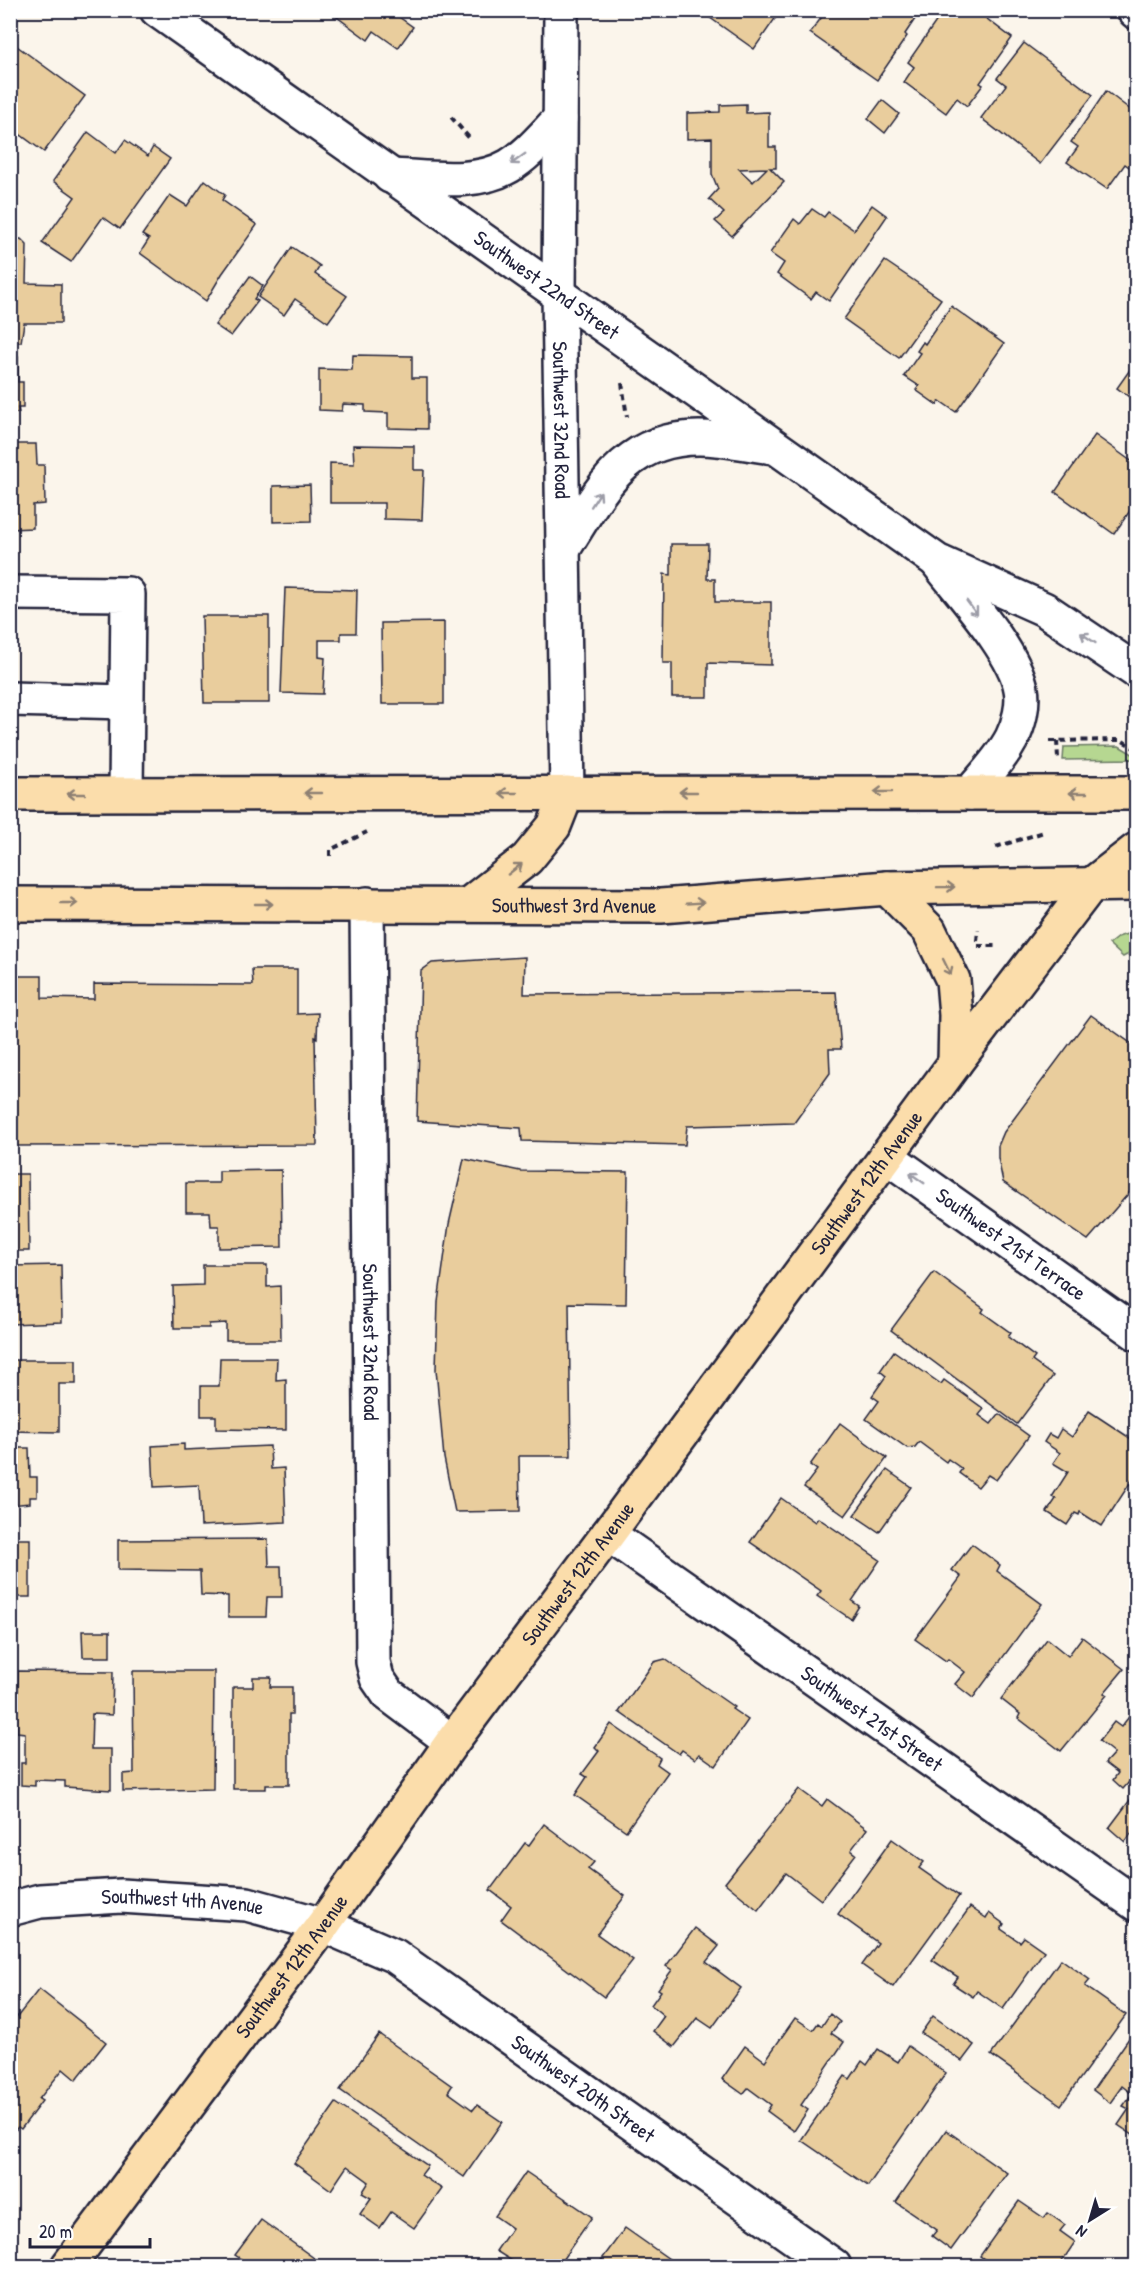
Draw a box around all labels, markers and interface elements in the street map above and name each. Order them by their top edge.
one-way arrow [511,153,527,165]
street label: Southwest 22nd Street [468,223,626,347]
street label: Southwest 32nd Road [546,341,577,499]
one-way arrow [590,491,602,508]
one-way arrow [966,599,979,615]
one-way arrow [1080,632,1097,644]
one-way arrow [679,786,699,798]
one-way arrow [874,786,894,798]
one-way arrow [304,787,324,799]
one-way arrow [499,787,519,799]
one-way arrow [1069,787,1089,799]
one-way arrow [67,788,87,799]
one-way arrow [507,862,523,875]
one-way arrow [935,881,955,893]
street label: Southwest 3rd Avenue [492,890,656,920]
one-way arrow [58,897,78,909]
one-way arrow [253,898,273,910]
one-way arrow [685,898,705,909]
one-way arrow [942,958,954,976]
street label: Southwest 12th Avenue [804,1104,929,1260]
one-way arrow [910,1172,926,1184]
street label: Southwest 21st Terrace [930,1181,1092,1307]
street label: Southwest 32nd Road [356,1263,386,1421]
street label: Southwest 12th Avenue [514,1496,641,1651]
street label: Southwest 21st Street [795,1658,949,1779]
street label: Southwest 4th Avenue [100,1881,267,1922]
street label: Southwest 12th Avenue [228,1888,354,2044]
street label: Southwest 20th Street [506,2028,662,2150]
north arrow [1060,2190,1120,2250]
scale bar [30,2211,150,2249]
text: 20 m [39,2219,72,2244]
text: N [1071,2220,1091,2243]

